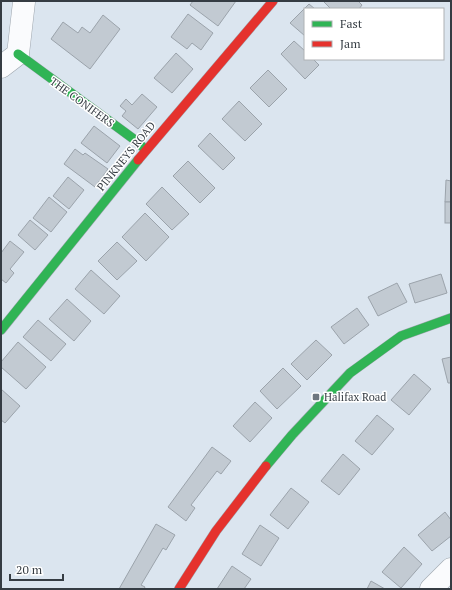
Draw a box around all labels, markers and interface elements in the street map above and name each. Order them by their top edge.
legend [304,8,444,60]
text: Fast [340,16,363,31]
text: Jam [340,36,361,51]
street label: THE CONIFERS [47,74,117,130]
street label: PINKNEYS ROAD [94,118,158,194]
place label: Halifax Road [324,390,386,404]
marker: Halifax Road [311,392,321,402]
scale bar [10,556,63,582]
text: 20 m [16,562,43,577]

